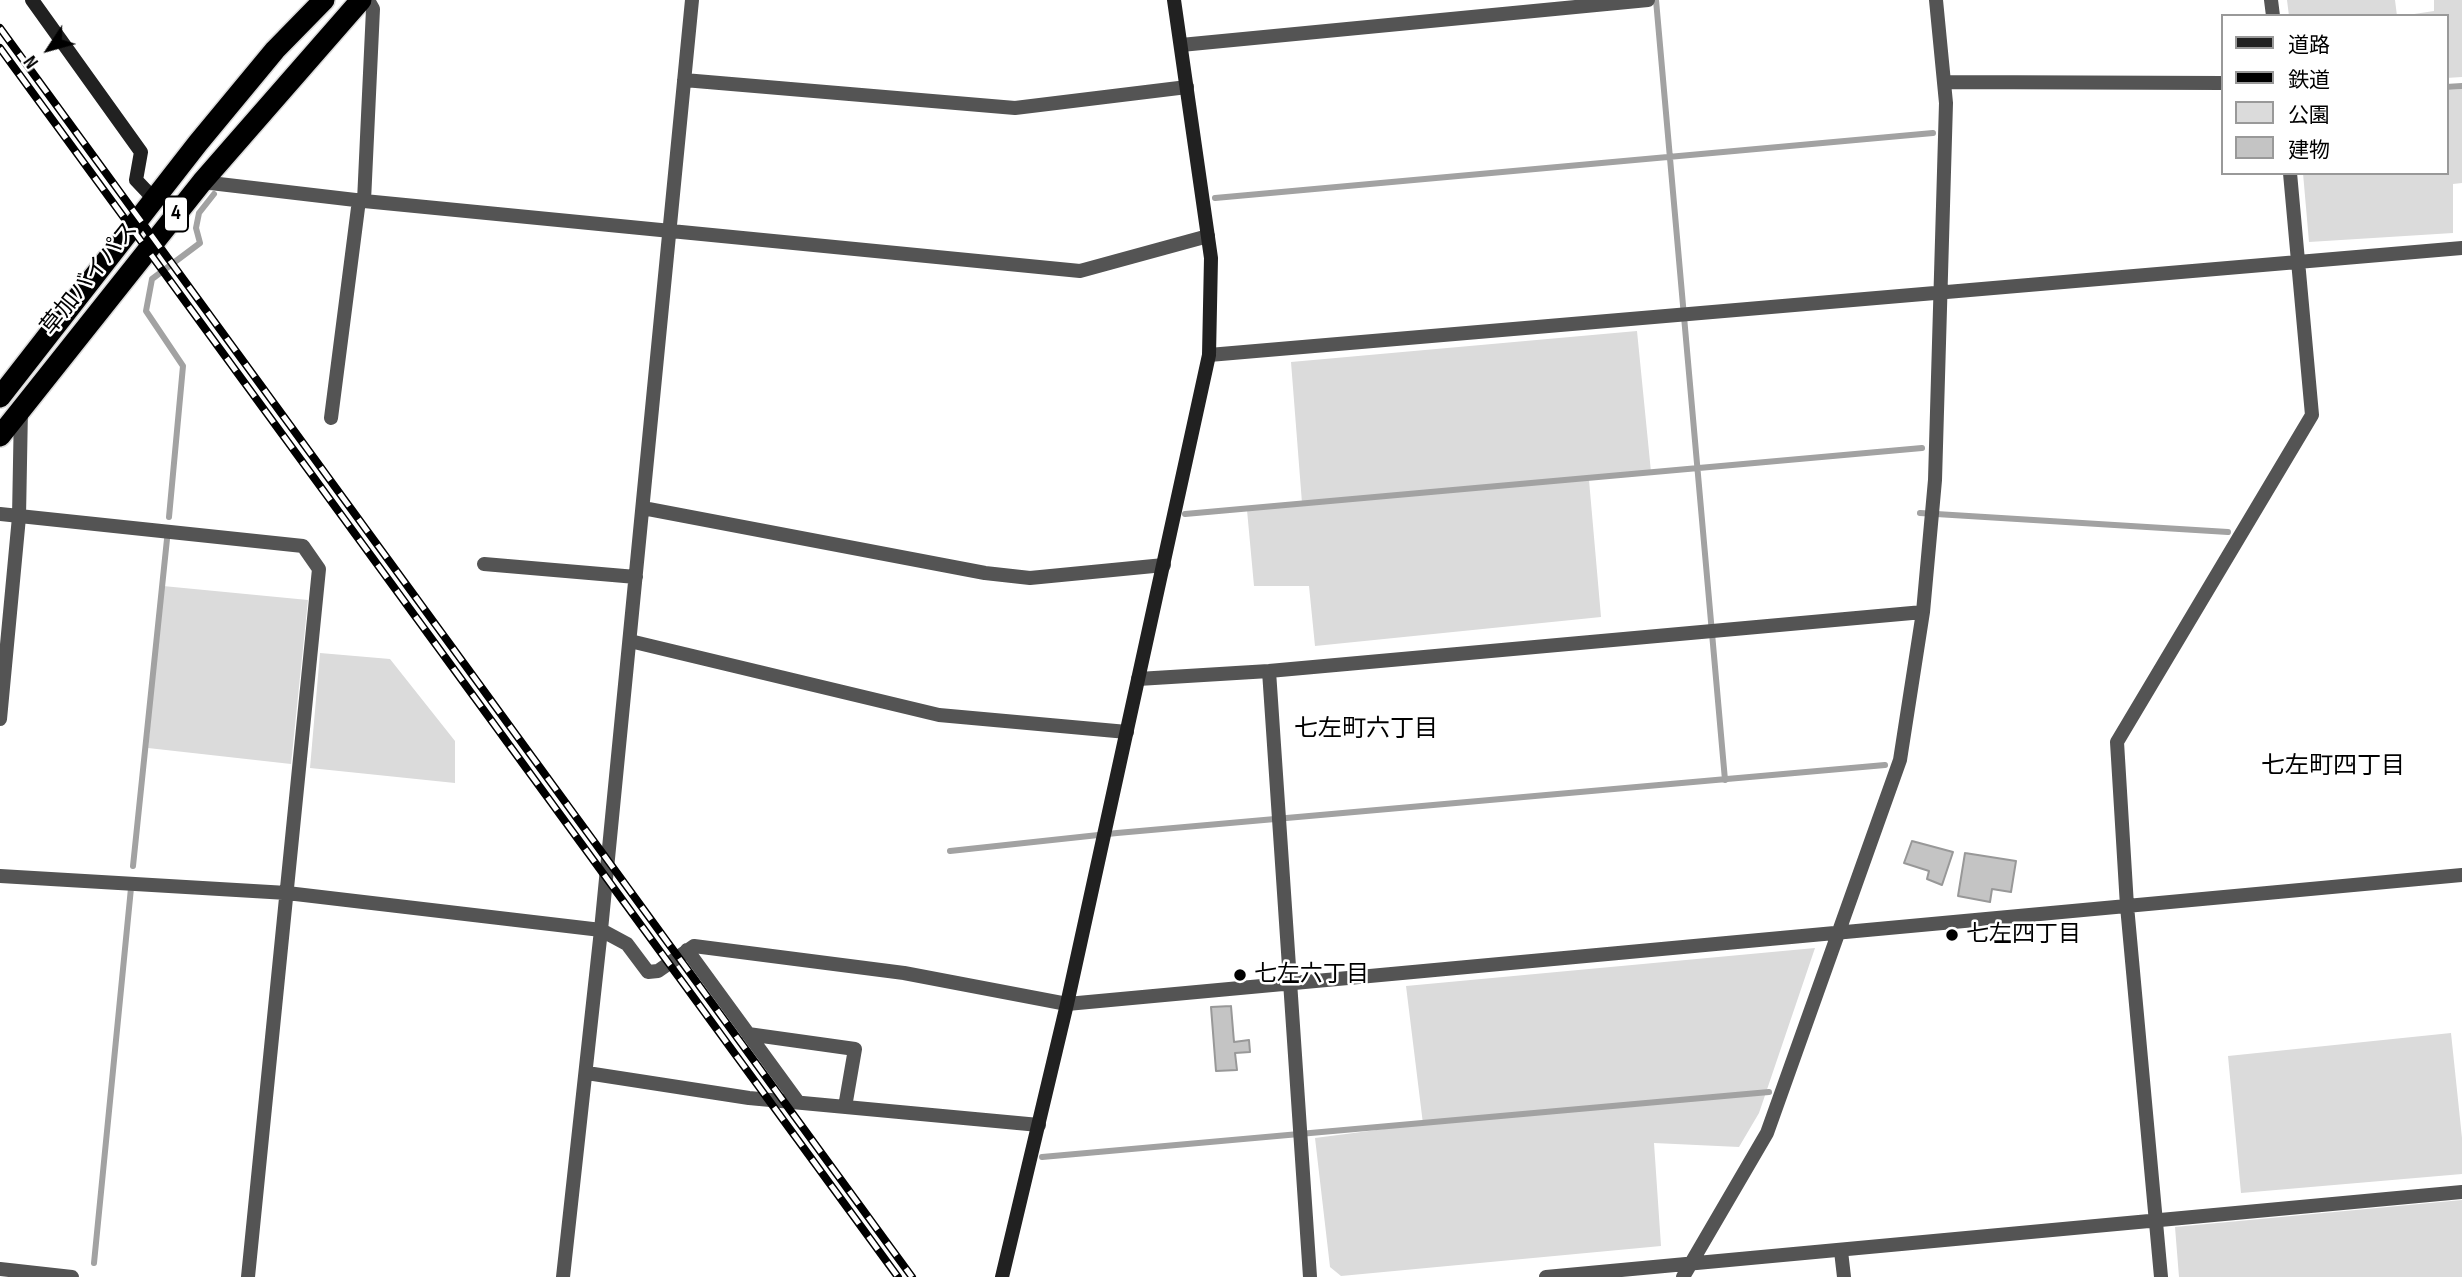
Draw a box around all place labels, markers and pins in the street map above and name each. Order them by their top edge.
place label: 七左四丁目 [1966,921,2081,949]
marker: 七左四丁目 [1944,927,1960,943]
place label: 七左六丁目 [1254,961,1369,989]
marker: 七左六丁目 [1232,967,1248,983]

